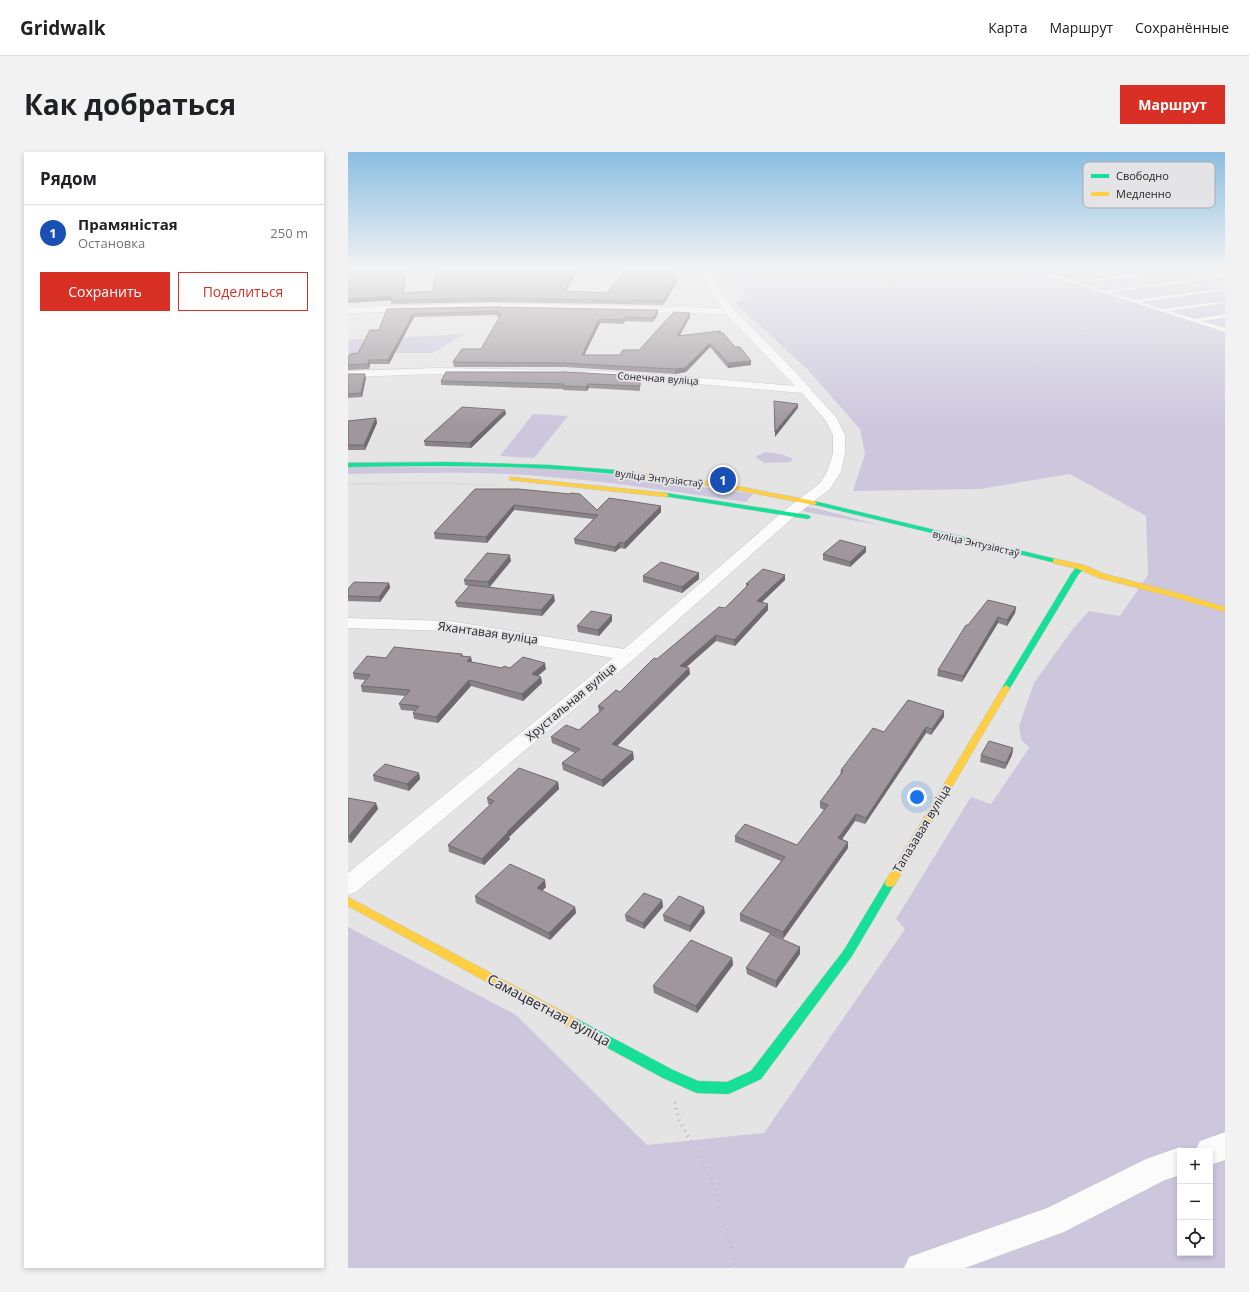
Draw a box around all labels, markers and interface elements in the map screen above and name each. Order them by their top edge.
text: Gridwalk [20,15,106,41]
text: Карта [988,18,1027,37]
text: Маршрут [1049,18,1113,37]
text: Сохранённые [1135,18,1229,37]
text: Как добраться [24,85,236,123]
button: Маршрут [1120,85,1225,124]
legend [1083,162,1215,208]
text: Рядом [40,167,97,190]
text: Свободно [1116,168,1169,183]
text: Медленно [1116,186,1172,201]
text: Прамяністая [78,214,178,234]
text: 1 [49,224,57,242]
text: 250 m [270,224,308,242]
text: Остановка [78,234,145,252]
button: Сохранить [40,272,170,311]
button: Поделиться [178,272,308,311]
street label: Сонечная вуліца [617,368,699,388]
pin: 1 [710,465,736,495]
street label: вуліца Энтузіястаў [614,466,705,490]
street label: вуліца Энтузіястаў [931,526,1022,560]
street label: Яхантавая вуліца [437,617,539,648]
street label: Хрустальная вуліца [522,659,620,745]
street label: Тапазавая вуліца [888,781,955,876]
your location [907,787,927,807]
street label: Самацветная вуліца [484,969,614,1050]
map controls [1177,1148,1213,1256]
button: + [1177,1148,1213,1184]
button: − [1177,1184,1213,1220]
button: locate [1177,1220,1213,1256]

